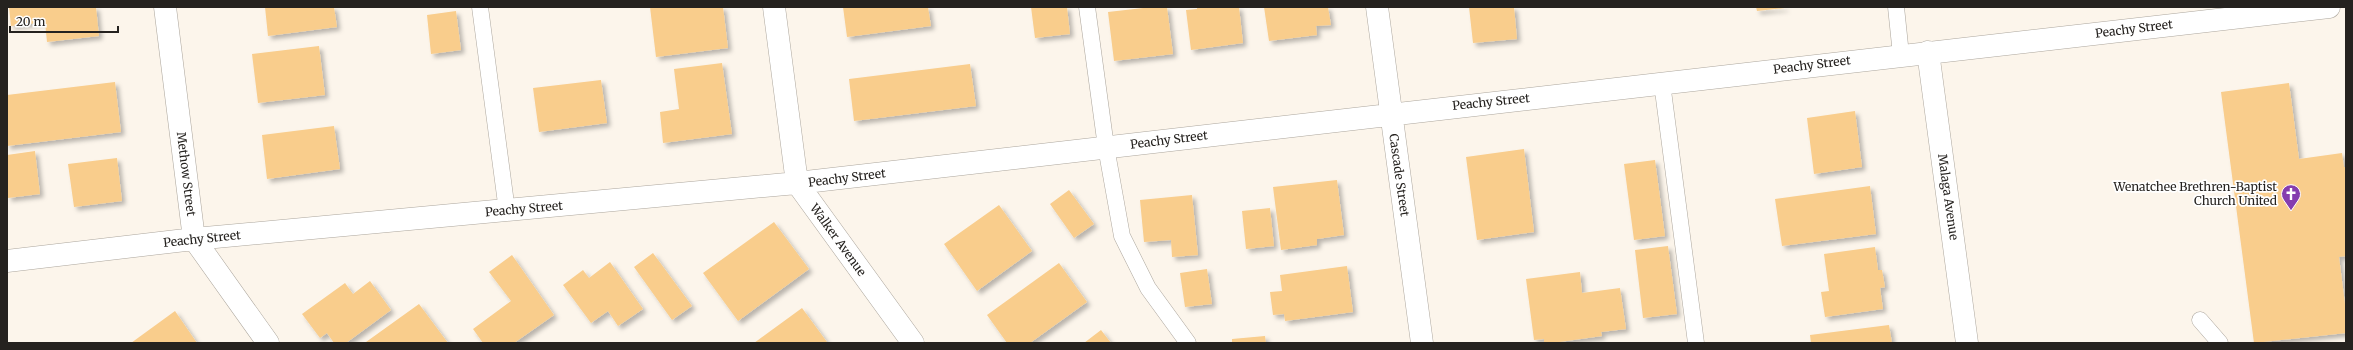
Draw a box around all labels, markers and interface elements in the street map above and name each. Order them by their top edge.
scale bar [10,8,118,34]
text: 20 m [16,14,45,29]
street label: Peachy Street [2094,16,2174,41]
street label: Peachy Street [1772,52,1852,77]
street label: Peachy Street [1451,90,1531,113]
street label: Peachy Street [1129,127,1209,152]
street label: Methow Street [174,131,199,217]
street label: Cascade Street [1386,132,1413,218]
street label: Malaga Avenue [1935,153,1962,241]
street label: Peachy Street [807,165,887,190]
place label: Wenatchee Brethren-Baptist Church United [2112,179,2277,208]
church icon: Wenatchee Brethren-Baptist Church United [2280,183,2302,211]
street label: Peachy Street [484,198,564,219]
street label: Walker Avenue [807,200,870,279]
street label: Peachy Street [162,227,242,250]

